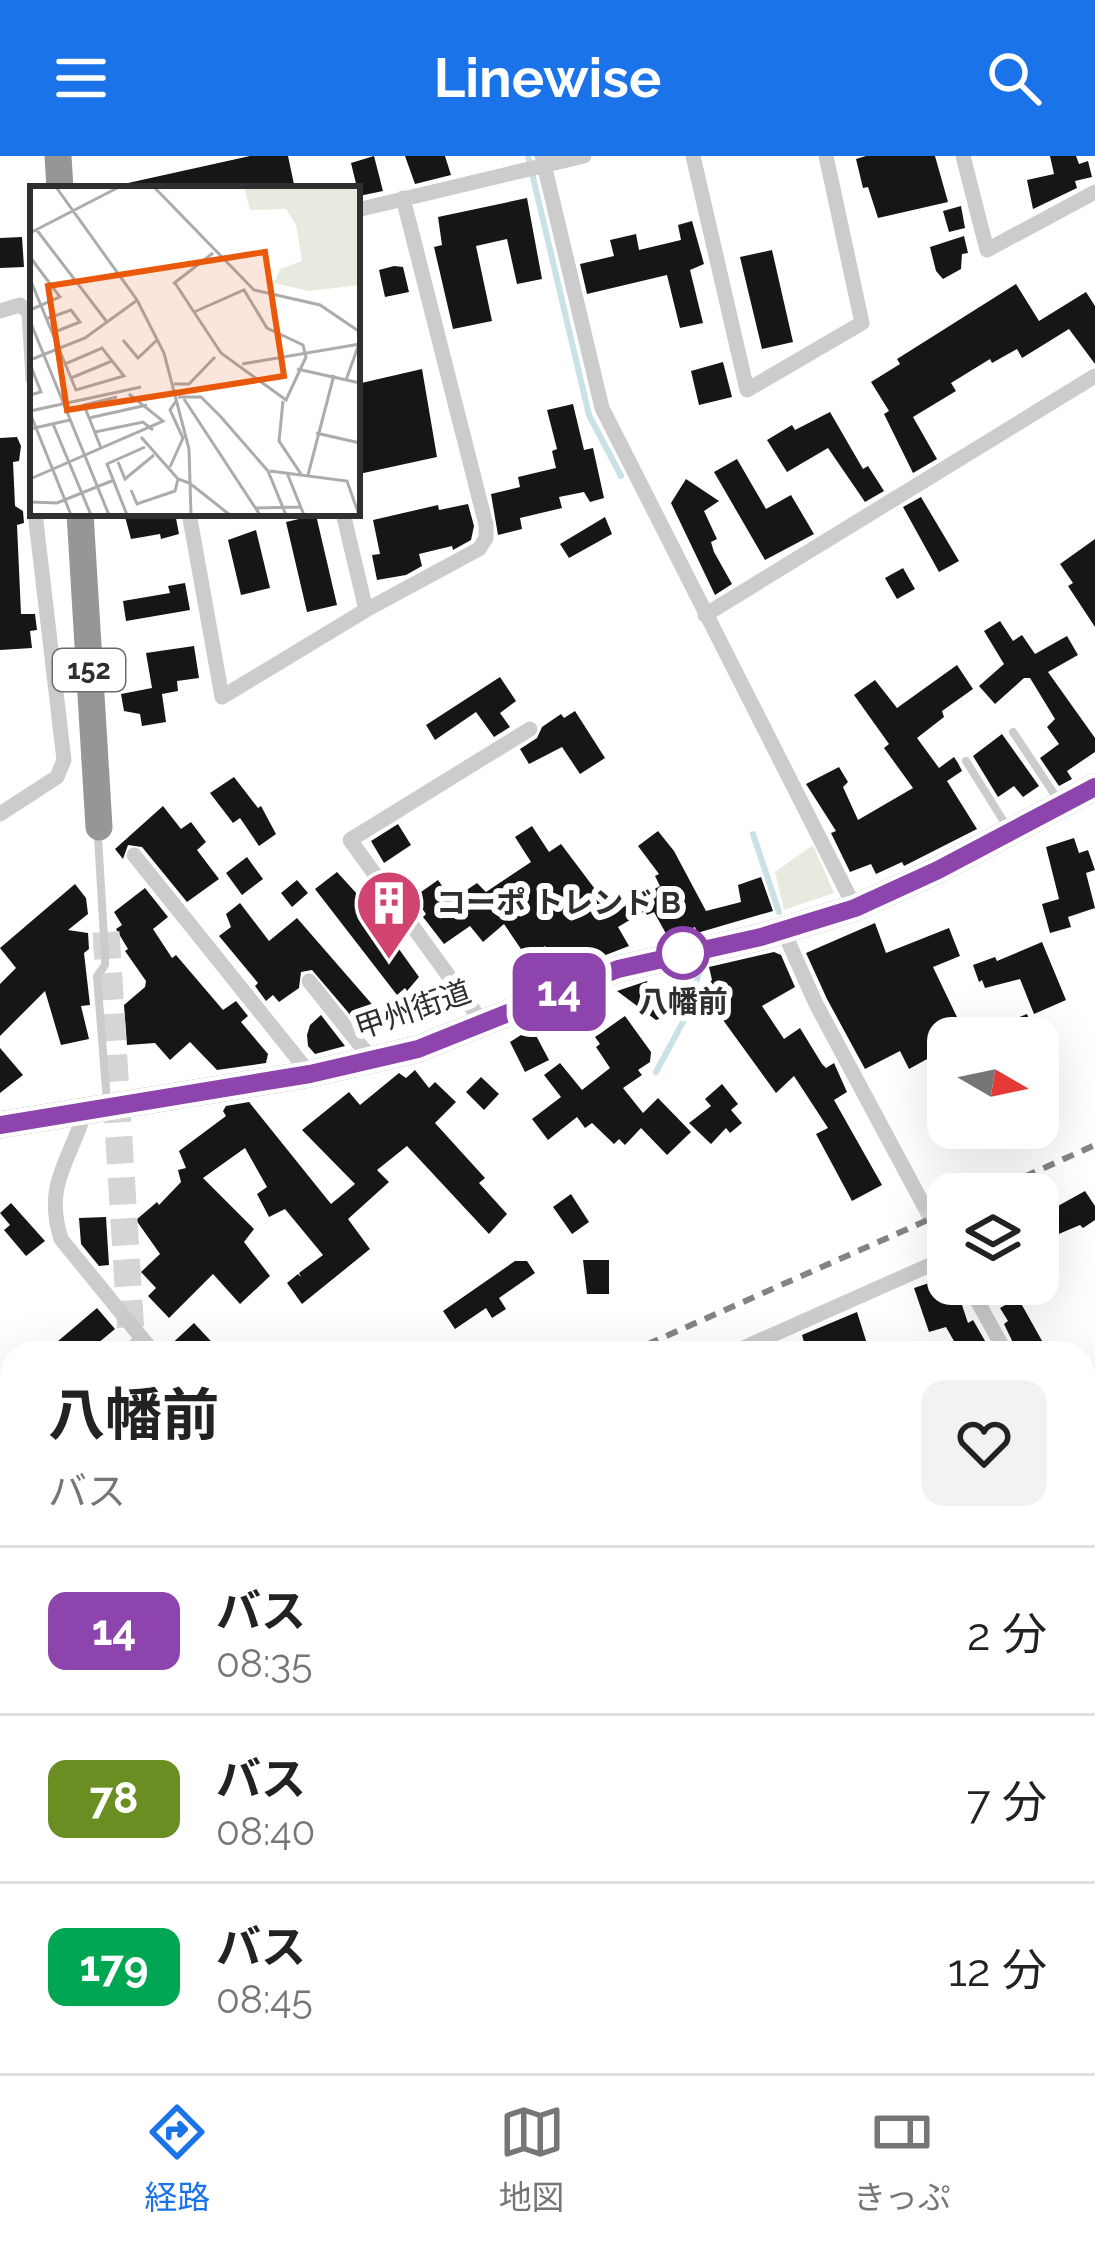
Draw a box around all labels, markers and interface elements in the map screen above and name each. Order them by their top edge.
icon: menu [48,45,114,111]
icon: search [981,45,1047,111]
text: Linewise [434,46,661,110]
inset map [30,186,360,516]
road number: 152 [53,649,125,691]
building icon: コーポ トレンド B [354,868,424,962]
place label: コーポ トレンド B [436,885,681,920]
marker: 八幡前 [658,928,708,978]
line badge: 14 [505,953,613,1031]
text: 14 [537,967,581,1016]
street label: 甲州街道 [350,973,475,1046]
place label: 八幡前 [638,984,728,1019]
north arrow [927,1017,1059,1149]
map controls [927,1017,1059,1305]
button: layers [927,1173,1059,1305]
button: heart [921,1380,1047,1506]
text: 八幡前 [48,1381,219,1448]
text: バス [48,1468,126,1514]
text: バス [216,1585,306,1638]
text: 14 [92,1606,136,1655]
text: 2 分 [967,1608,1047,1661]
text: 08:35 [216,1640,312,1686]
text: バス [216,1753,306,1806]
text: 78 [90,1774,138,1823]
text: 7 分 [966,1776,1047,1829]
text: 08:40 [216,1808,316,1854]
text: バス [216,1921,306,1974]
text: 179 [79,1942,149,1991]
text: 12 分 [948,1944,1047,1997]
text: 08:45 [216,1976,313,2022]
tab: 経路 [144,2099,210,2219]
tab: 地図 [499,2099,565,2219]
tab: きっぷ [853,2099,951,2219]

